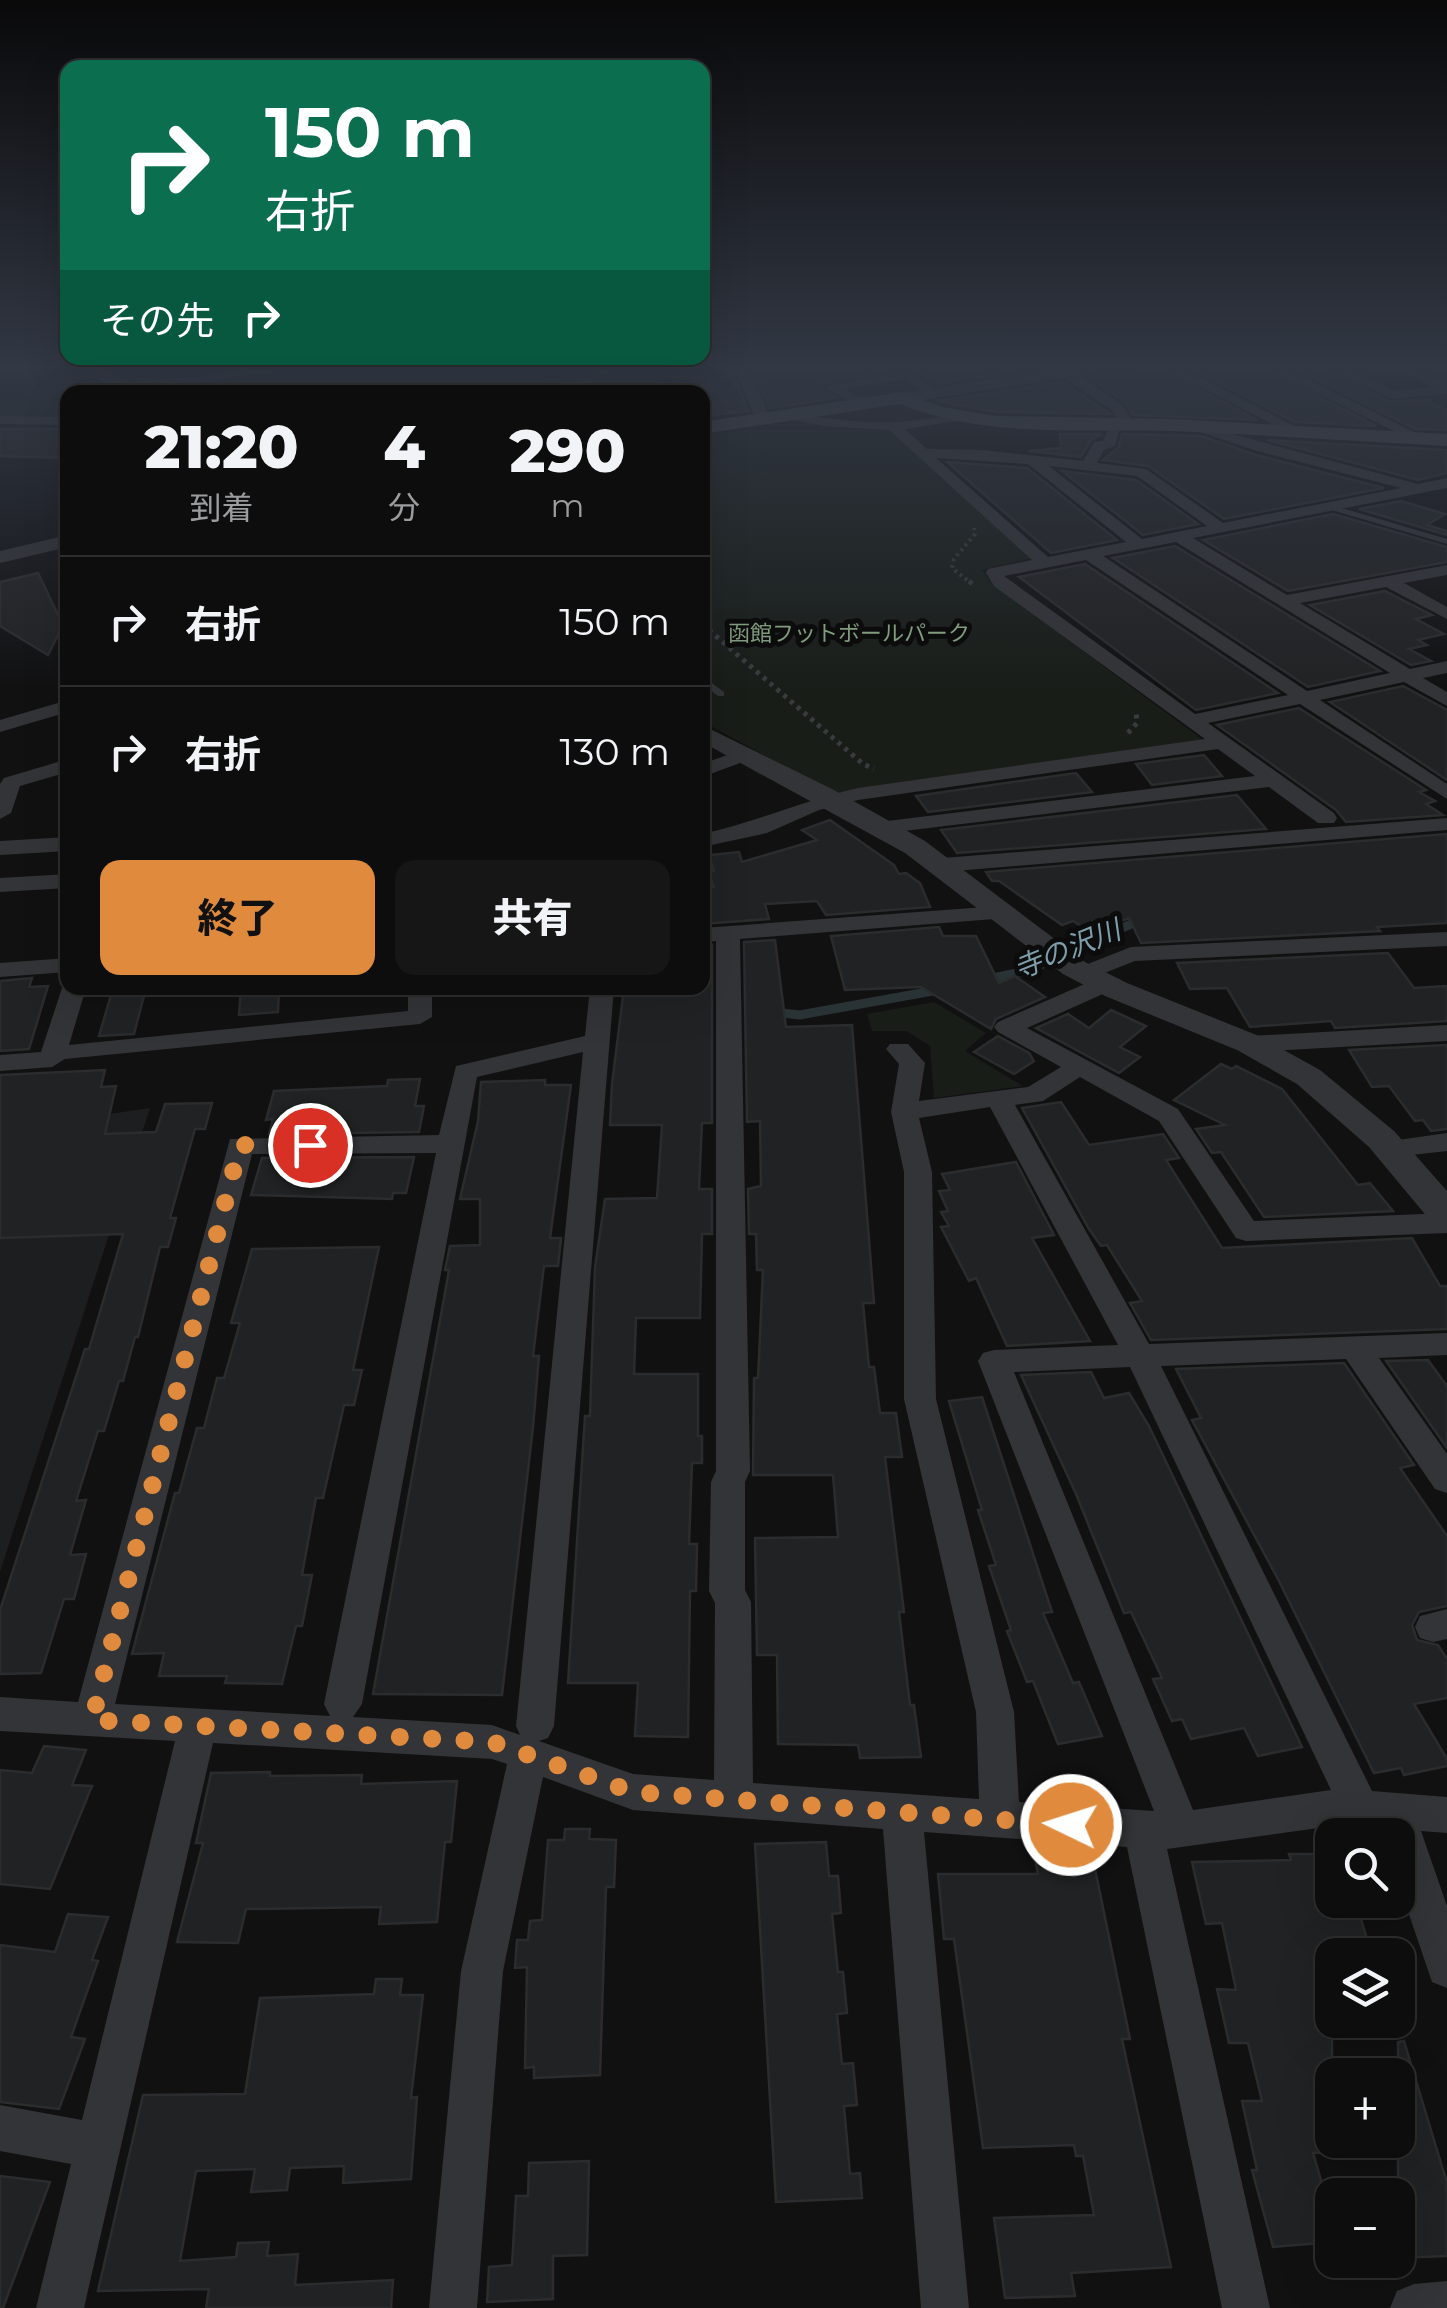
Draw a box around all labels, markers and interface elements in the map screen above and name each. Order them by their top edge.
text: 150 m [265,89,475,175]
icon: right [100,100,230,230]
text: 右折 [265,183,355,238]
icon: right [234,290,289,345]
text: その先 [100,297,214,344]
text: 21:20 [144,410,299,483]
text: 4 [383,410,425,483]
text: 290 [510,414,626,487]
text: m [551,486,585,525]
text: 到着 [190,488,254,527]
text: 分 [388,488,420,527]
icon: right [100,594,155,649]
text: 150 m [559,598,670,645]
text: 右折 [185,601,261,648]
park label: 函館フットボールパーク [728,620,970,647]
icon: right [100,724,155,779]
text: 130 m [559,728,670,775]
text: 右折 [185,731,261,778]
button: 終了 [100,860,375,975]
button: 共有 [395,860,670,975]
water label: 寺の沢川 [1009,911,1128,986]
pin [268,1103,353,1188]
icon: arrive [283,1118,338,1173]
position arrow [1019,1773,1123,1877]
map controls [1315,1818,1415,2278]
button: search [1315,1818,1415,1918]
button: layers [1315,1938,1415,2038]
button: + [1315,2058,1415,2158]
button: − [1315,2178,1415,2278]

